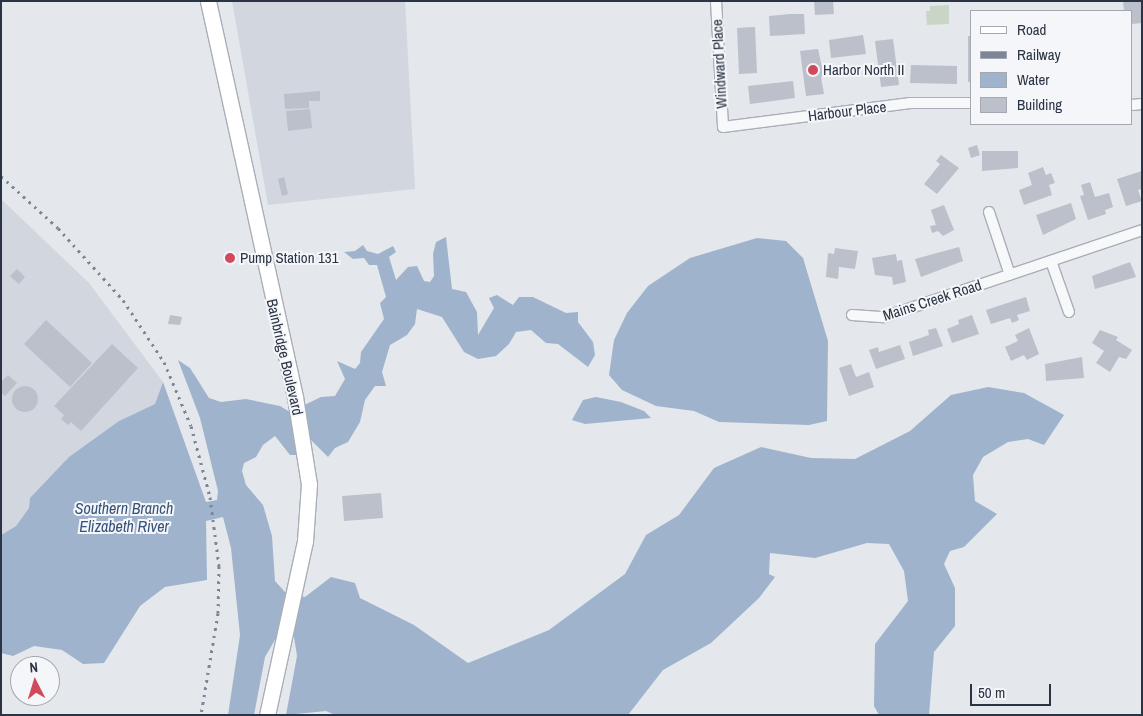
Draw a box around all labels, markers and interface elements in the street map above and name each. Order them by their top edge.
legend [970,10,1133,125]
street label: Windward Place [708,19,730,109]
text: Road [1017,19,1046,40]
text: Railway [1017,44,1061,65]
place label: Harbor North II [823,61,904,79]
marker: Harbor North II [807,64,819,76]
text: Water [1017,69,1049,90]
text: Building [1017,94,1062,115]
street label: Harbour Place [807,97,887,125]
place label: Pump Station 131 [240,249,338,267]
marker: Pump Station 131 [224,252,236,264]
street label: Mains Creek Road [880,276,984,324]
street label: Bainbridge Boulevard [263,297,307,417]
water label: Southern Branch Elizabeth River [75,498,173,536]
north arrow [10,656,60,706]
text: N [29,658,39,676]
scale bar [973,674,1054,706]
text: 50 m [978,682,1005,703]

